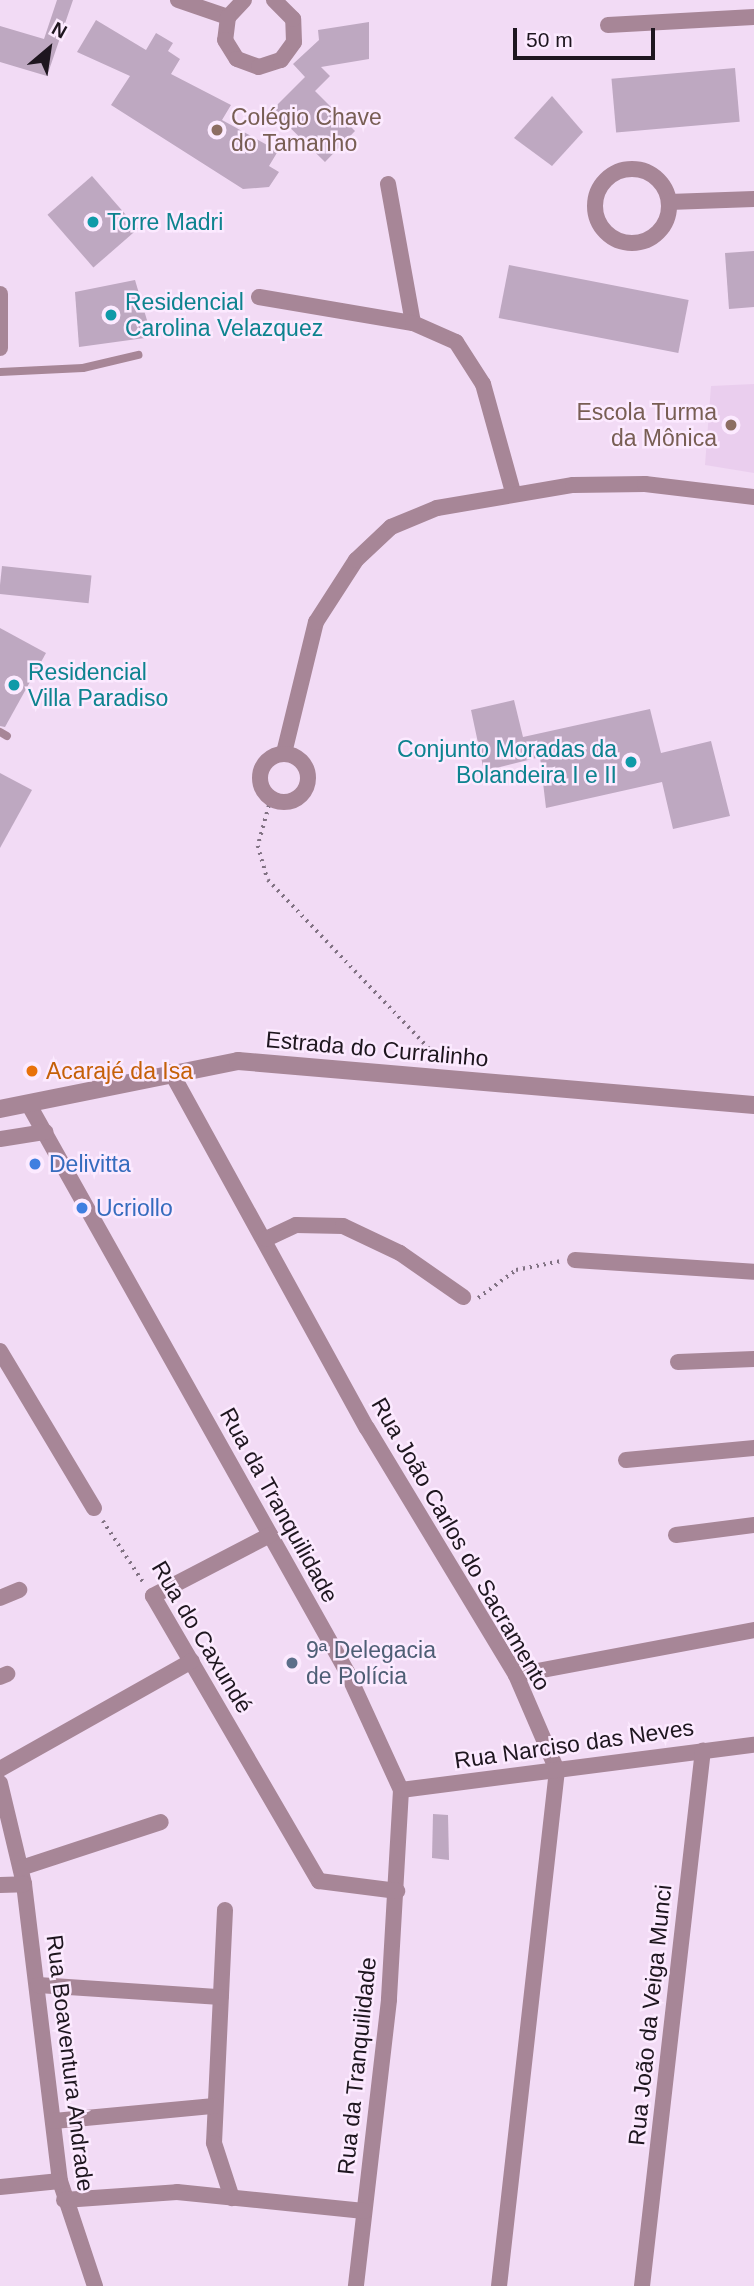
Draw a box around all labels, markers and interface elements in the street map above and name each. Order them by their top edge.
north arrow [14,14,84,84]
scale bar [516,14,658,58]
text: N [48,18,71,43]
text: 50 m [526,28,573,51]
place label: Colégio Chave do Tamanho [231,103,382,157]
marker: Colégio Chave do Tamanho [209,122,225,138]
place label: Torre Madri [107,208,223,236]
marker: Torre Madri [85,214,101,230]
place label: Residencial Carolina Velazquez [125,288,323,342]
marker: Residencial Carolina Velazquez [103,307,119,323]
place label: Escola Turma da Mônica [576,398,717,452]
marker: Escola Turma da Mônica [723,417,739,433]
place label: Residencial Villa Paradiso [28,658,168,712]
marker: Residencial Villa Paradiso [6,677,22,693]
place label: Conjunto Moradas da Bolandeira I e II [397,735,617,789]
marker: Conjunto Moradas da Bolandeira I e II [623,754,639,770]
street label: Estrada do Curralinho [264,1026,490,1072]
place label: Acarajé da Isa [46,1057,193,1085]
marker: Acarajé da Isa [24,1063,40,1079]
place label: Delivitta [49,1150,131,1178]
marker: Delivitta [27,1156,43,1172]
place label: Ucriollo [96,1194,173,1222]
marker: Ucriollo [74,1200,90,1216]
street label: Rua João Carlos do Sacramento [366,1393,556,1695]
street label: Rua da Tranquilidade [214,1403,344,1607]
street label: Rua do Caxundé [146,1556,258,1718]
place label: 9ª Delegacia de Polícia [306,1636,436,1690]
marker: 9ª Delegacia de Polícia [284,1655,300,1671]
street label: Rua Narciso das Neves [452,1714,696,1774]
street label: Rua João da Veiga Munci [623,1883,677,2147]
street label: Rua Boaventura Andrade [40,1933,100,2193]
street label: Rua da Tranquilidade [332,1956,382,2176]

